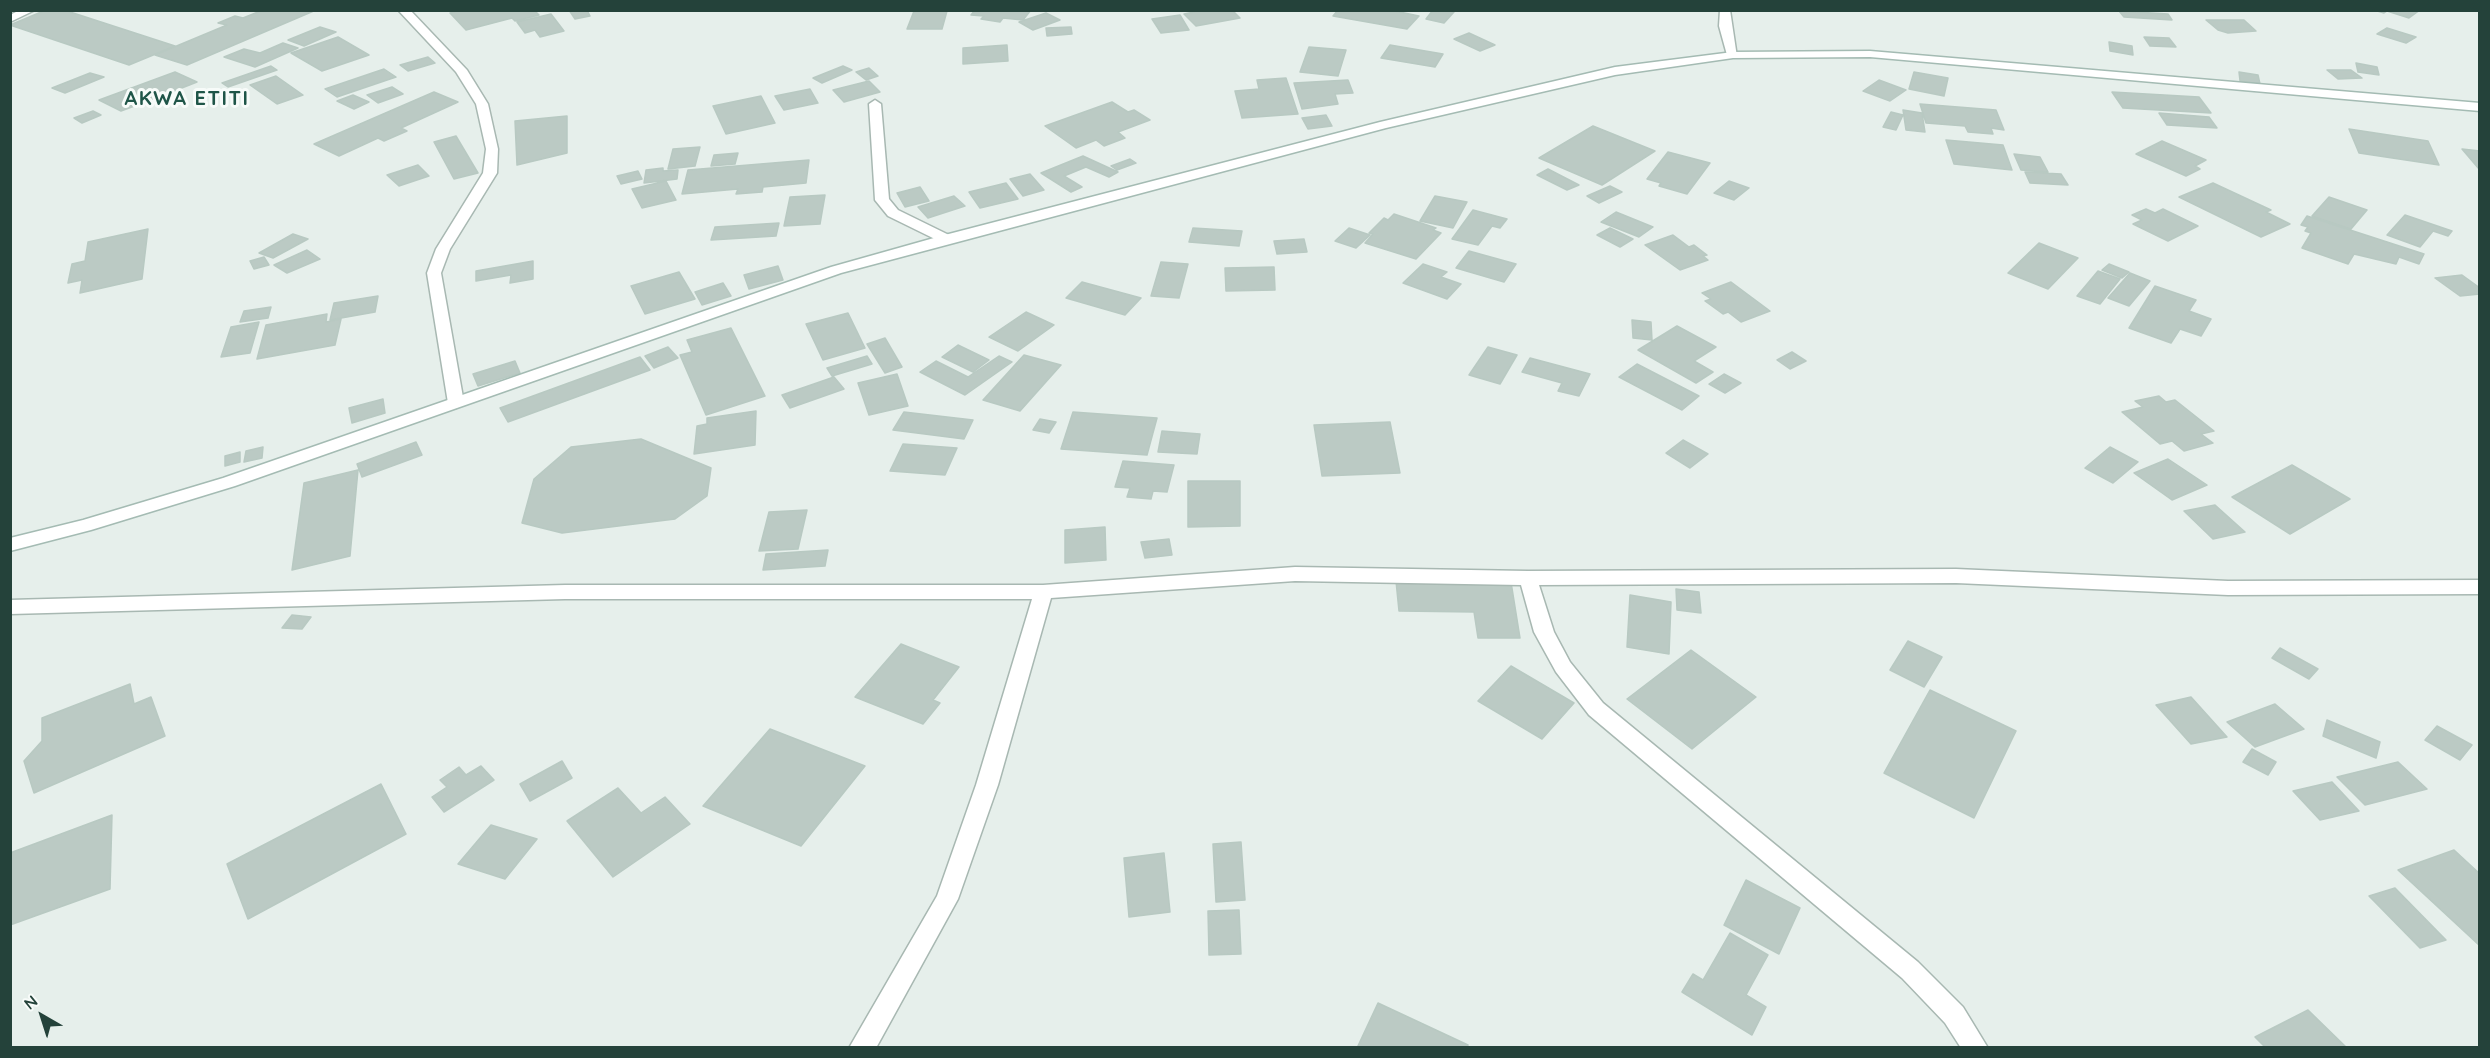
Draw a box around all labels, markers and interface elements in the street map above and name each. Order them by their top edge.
district label: AKWA ETITI [124,87,250,111]
north arrow [12,986,72,1046]
text: N [20,991,42,1013]

